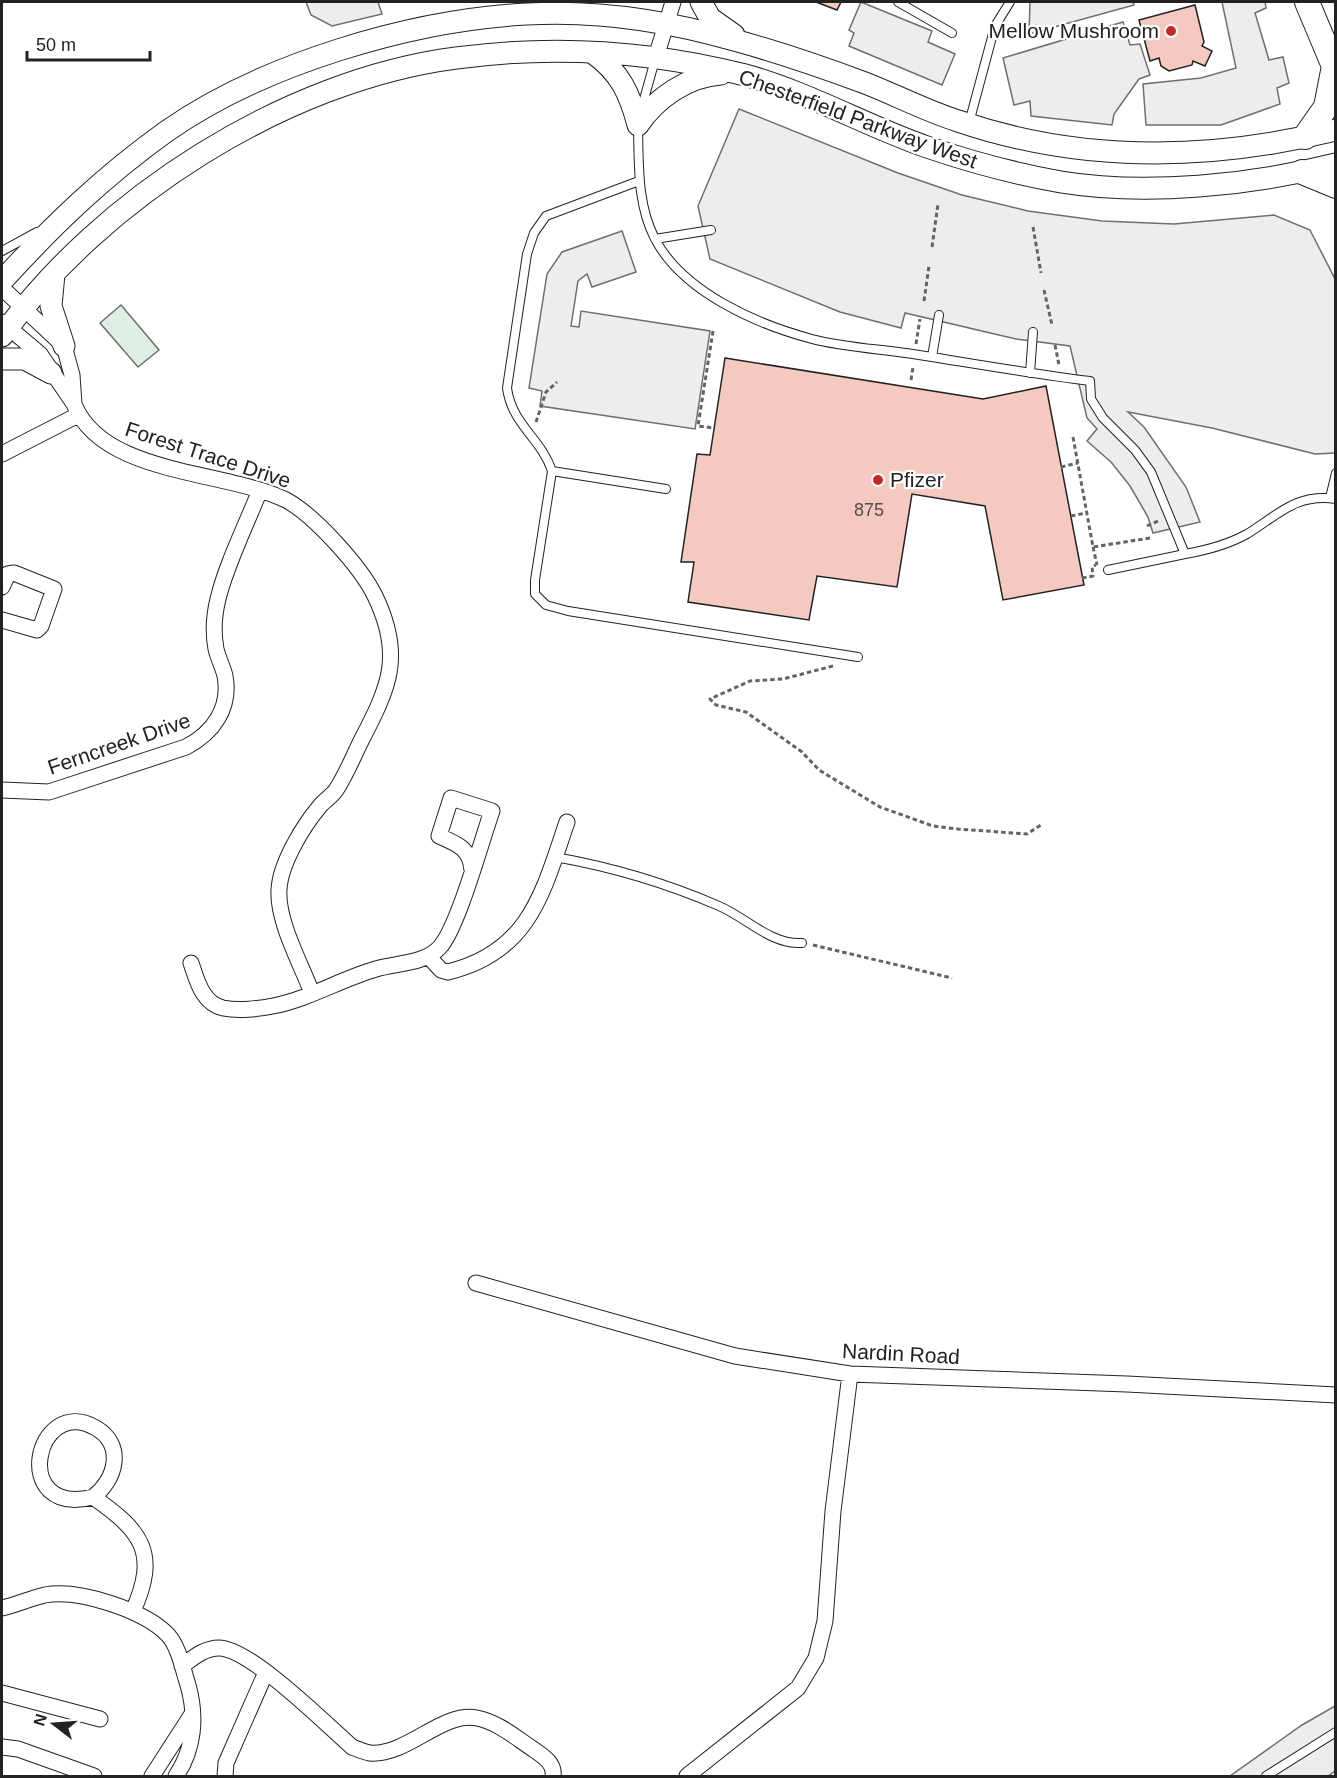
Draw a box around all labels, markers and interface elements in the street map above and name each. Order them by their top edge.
place label: Mellow Mushroom [989,19,1159,42]
scale bar [27,24,150,62]
marker: Mellow Mushroom [1164,24,1178,38]
text: 50 m [36,35,76,55]
street label: Chesterfield Parkway West [736,65,981,172]
street label: Forest Trace Drive [122,417,294,492]
place label: Pfizer [890,468,944,491]
marker: Pfizer [871,473,885,487]
house number: 875 [854,500,884,520]
street label: Ferncreek Drive [44,708,193,779]
street label: Nardin Road [842,1339,961,1368]
north arrow [24,1694,84,1754]
text: N [30,1712,50,1728]

